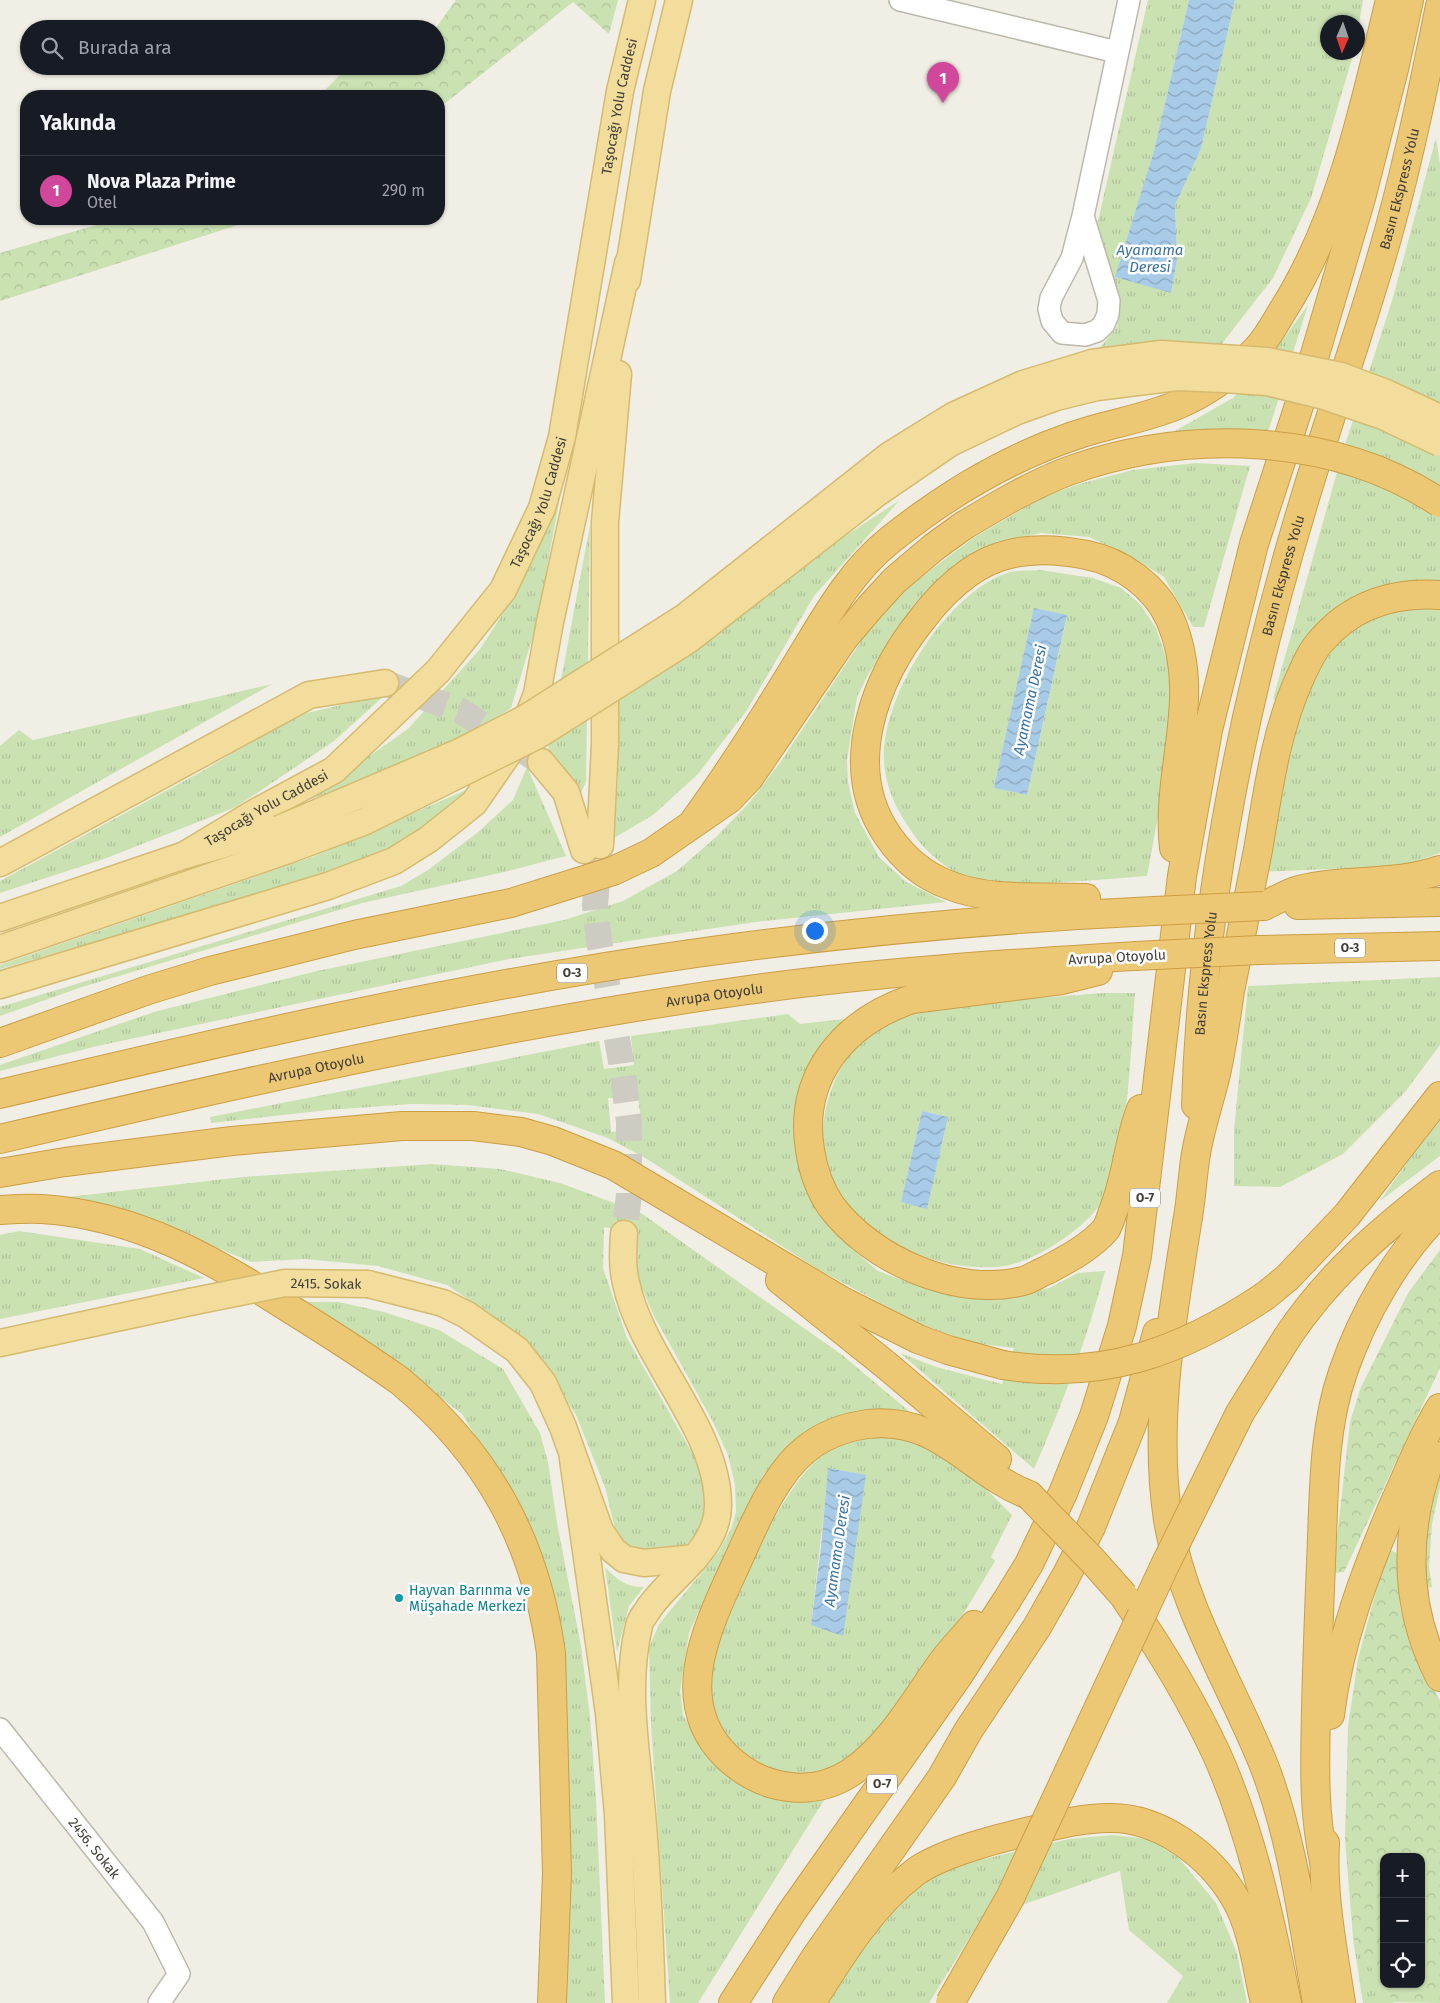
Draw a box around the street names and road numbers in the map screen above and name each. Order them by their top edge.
street label: Taşocağı Yolu Caddesi [598,37,641,176]
street label: Basın Ekspress Yolu [1376,126,1423,251]
street label: Taşocağı Yolu Caddesi [507,435,571,571]
street label: Basın Ekspress Yolu [1259,513,1308,638]
street label: Taşocağı Yolu Caddesi [202,767,331,850]
street label: Basın Ekspress Yolu [1191,910,1221,1036]
road number: O-3 [1335,938,1365,958]
street label: Avrupa Otoyolu [1068,946,1166,969]
road number: O-3 [557,964,587,982]
street label: Avrupa Otoyolu [665,980,764,1011]
street label: Avrupa Otoyolu [266,1050,366,1087]
road number: O-7 [1130,1188,1160,1208]
street label: 2415. Sokak [291,1275,363,1293]
road number: O-7 [867,1775,897,1794]
street label: 2456. Sokak [65,1815,124,1883]

